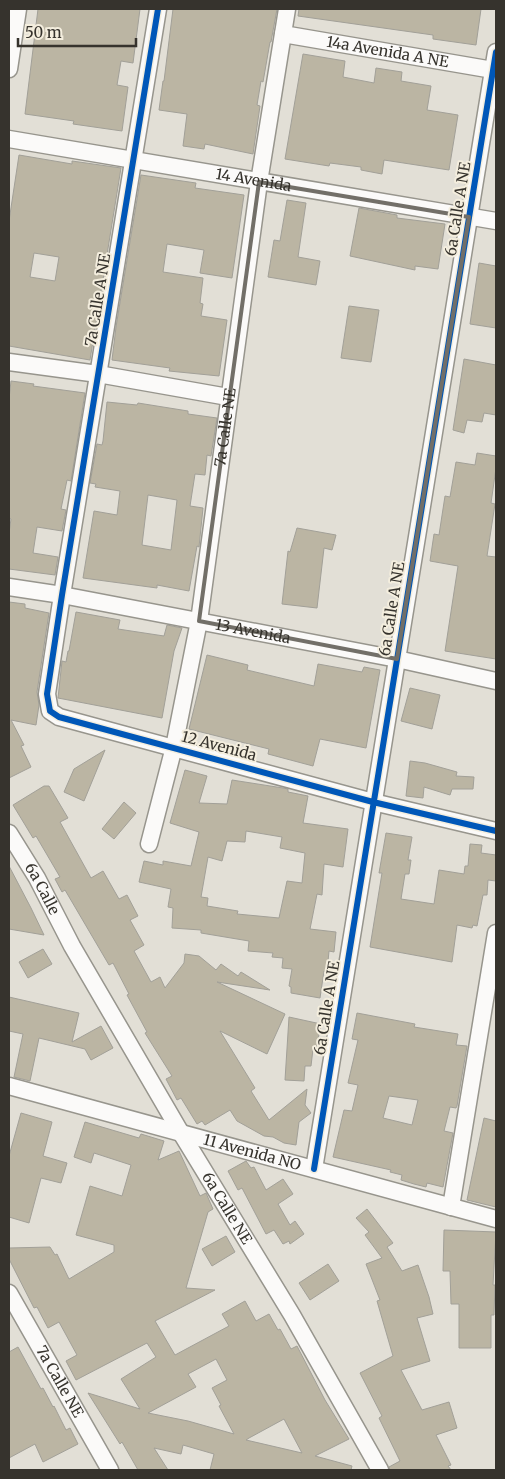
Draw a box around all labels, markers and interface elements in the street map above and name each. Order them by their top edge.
scale bar [18,15,135,47]
text: 50 m [25,23,62,42]
street label: 14a Avenida A NE [325,32,451,71]
street label: 6a Calle A NE [441,160,474,257]
street label: 14 Avenida [214,164,293,195]
street label: 7a Calle A NE [81,252,114,348]
street label: 7a Calle NE [210,386,240,468]
street label: 6a Calle A NE [375,560,408,657]
street label: 13 Avenida [214,614,292,647]
street label: 12 Avenida [180,726,259,765]
street label: 6a Calle [21,859,64,918]
street label: 6a Calle A NE [310,959,343,1056]
street label: 11 Avenida NO [201,1130,303,1174]
street label: 6a Calle NE [198,1168,257,1248]
street label: 7a Calle NE [32,1342,88,1421]

